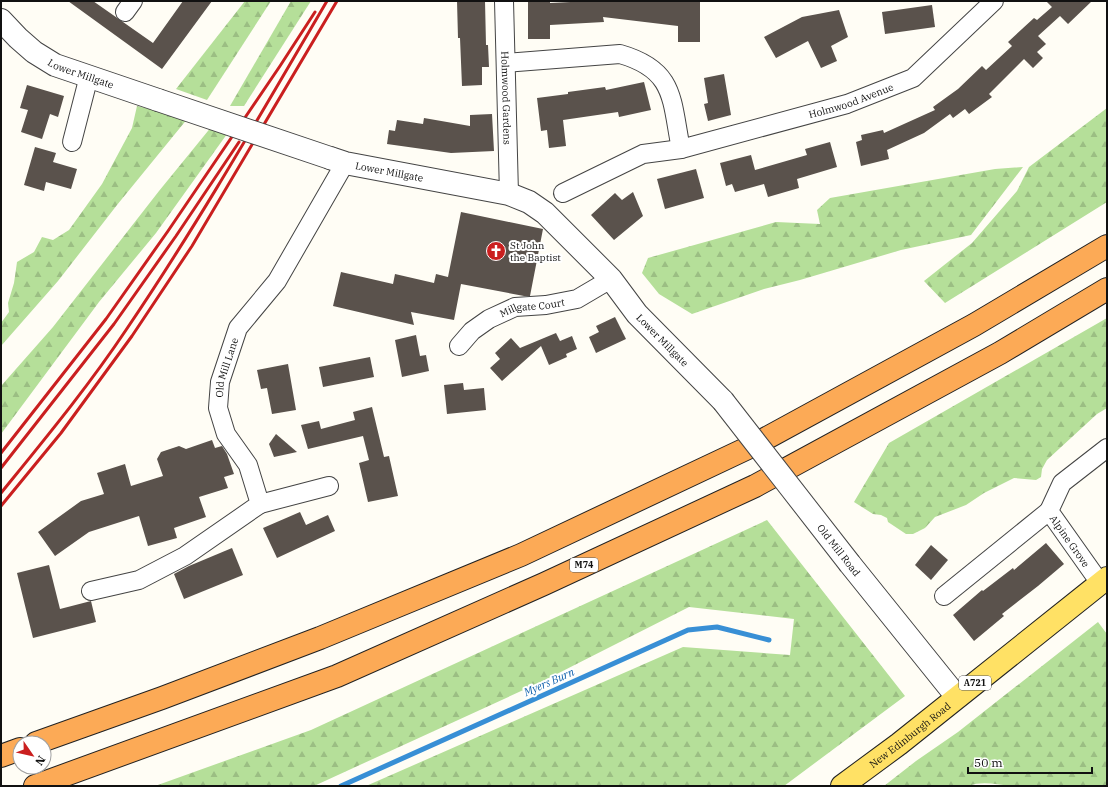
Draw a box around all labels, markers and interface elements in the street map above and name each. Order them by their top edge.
street label: Holmwood Gardens [498,51,514,145]
street label: Lower Millgate [45,56,115,92]
street label: Holmwood Avenue [807,80,895,121]
street label: Lower Millgate [354,159,424,185]
place label: St John the Baptist [510,239,561,264]
church icon: St John the Baptist [485,240,507,262]
street label: Millgate Court [498,295,566,320]
street label: Lower Millgate [633,311,691,369]
street label: Old Mill Lane [213,336,241,398]
street label: Alpine Grove [1047,513,1092,570]
street label: Old Mill Road [814,522,863,579]
road number: M74 [570,558,598,572]
water label: Myers Burn [521,664,577,700]
road number: A721 [959,676,991,690]
street label: New Edinburgh Road [867,699,953,771]
north arrow [12,735,52,775]
scale bar [968,749,1092,775]
text: N [32,753,49,768]
text: 50 m [974,755,1003,770]

